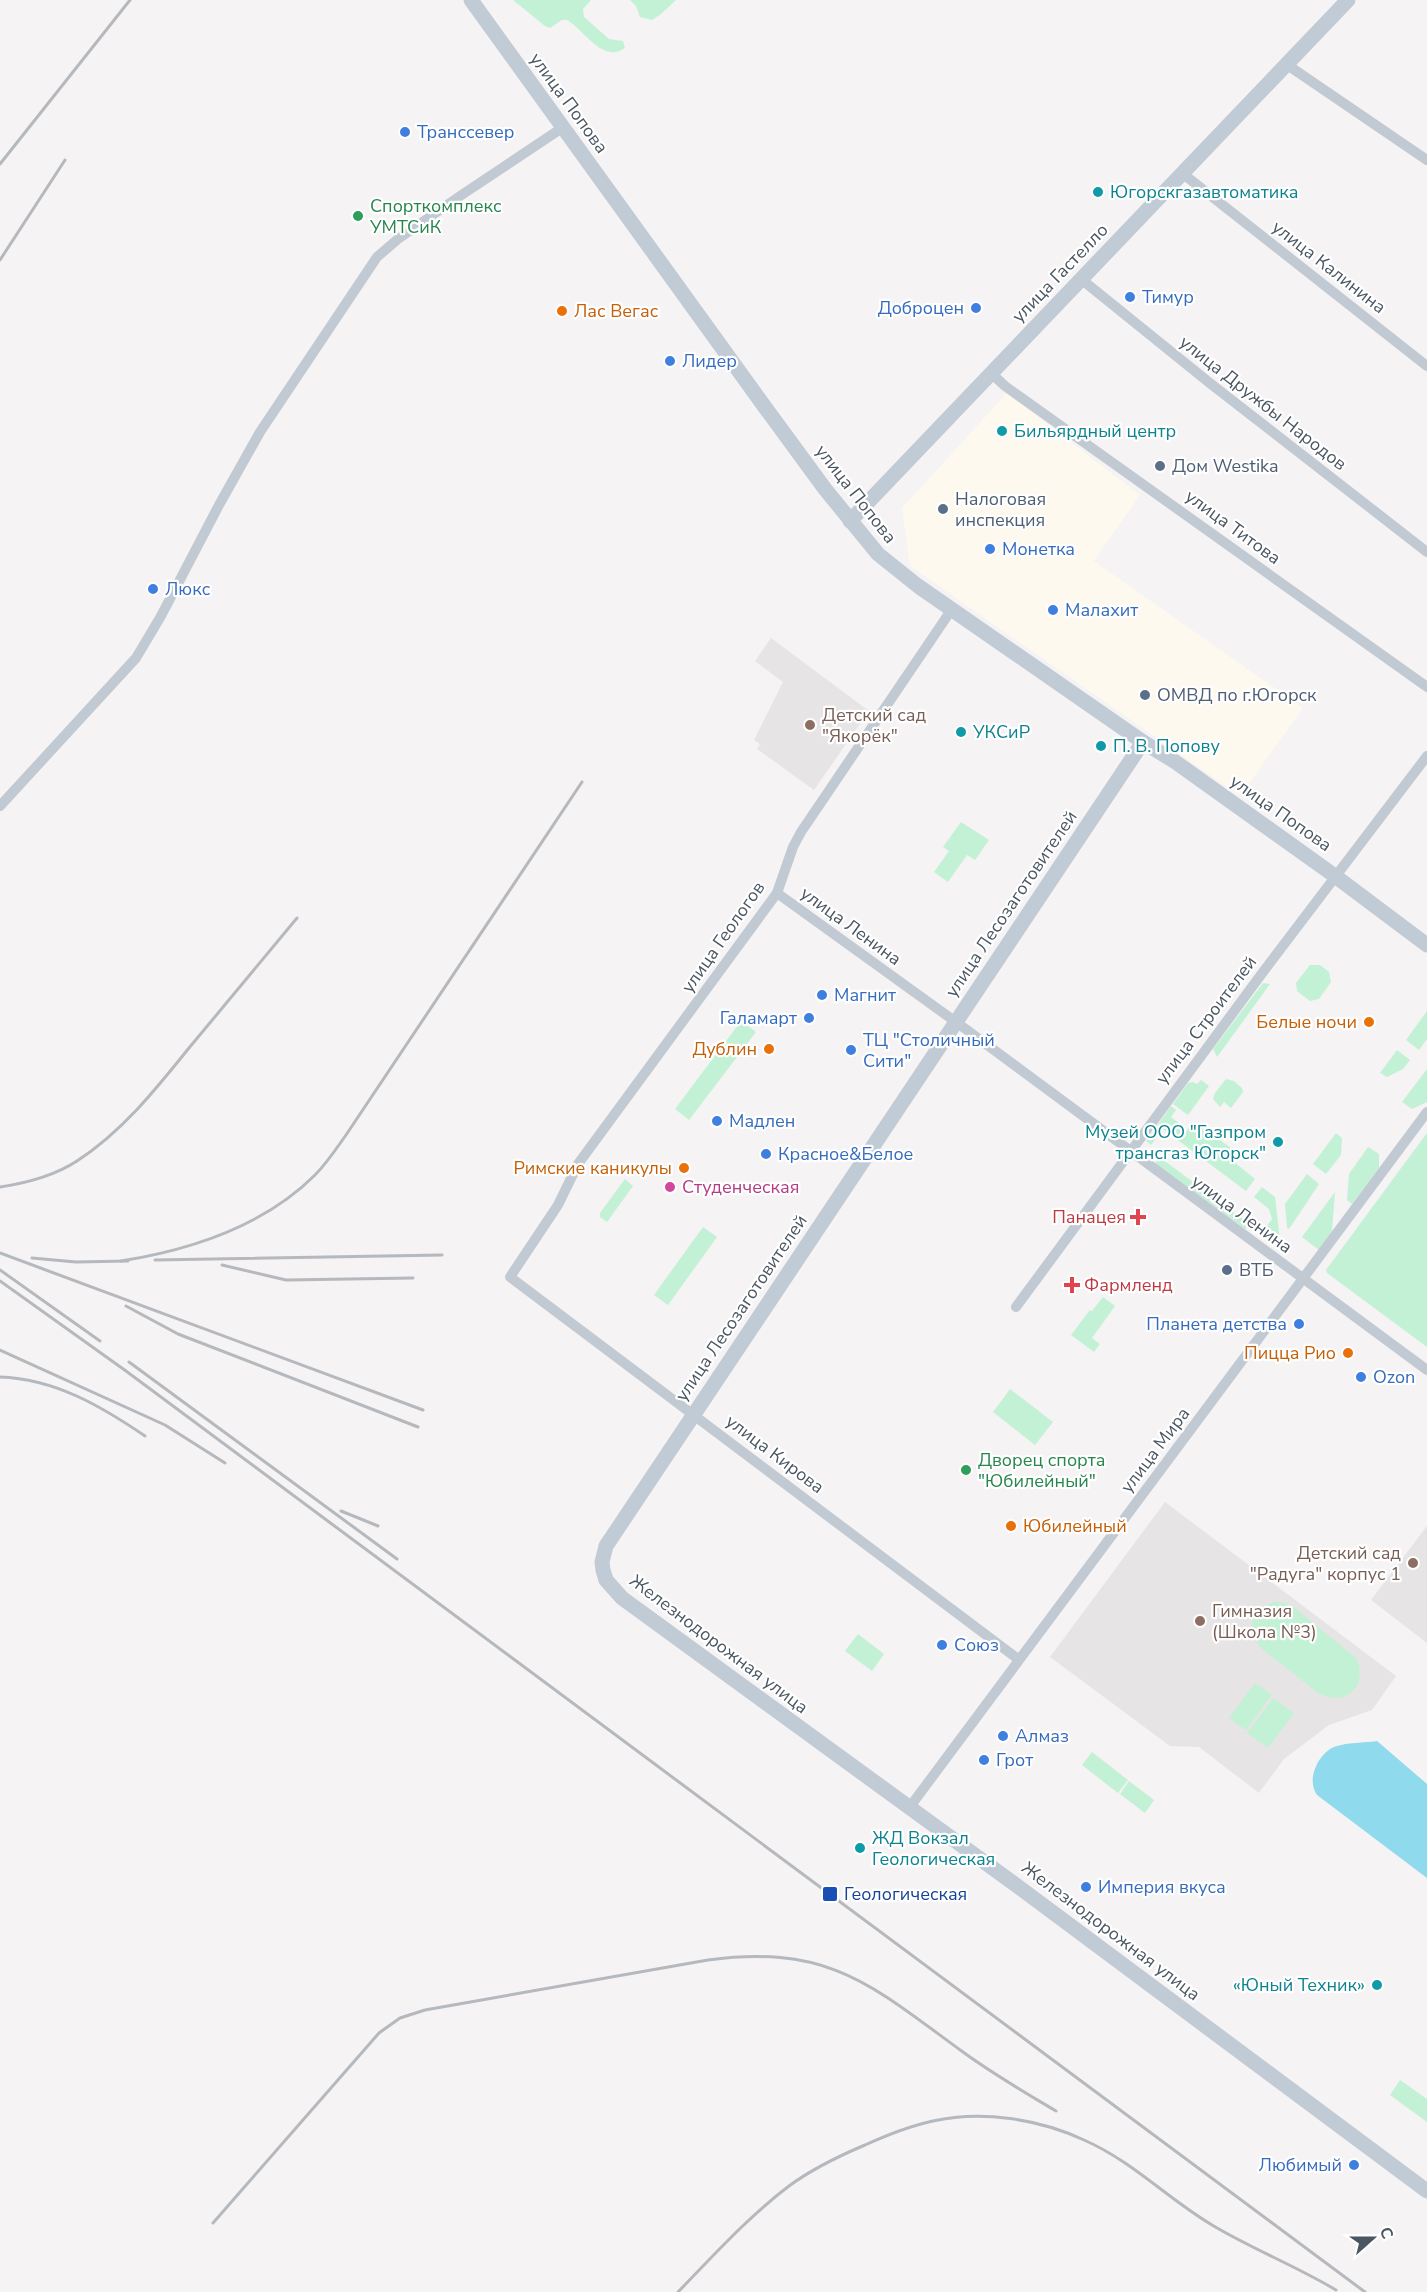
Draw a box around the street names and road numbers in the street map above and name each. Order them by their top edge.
street label: улица Попова [524,48,614,158]
street label: улица Калинина [1267,215,1391,319]
street label: улица Гастелло [1007,218,1113,328]
street label: улица Дружбы Народов [1175,330,1352,476]
street label: улица Попова [810,440,902,548]
street label: улица Титова [1180,484,1286,570]
street label: улица Попова [1225,769,1337,857]
street label: улица Лесозаготовителей [940,806,1082,1002]
street label: улица Геологов [676,877,770,997]
street label: улица Ленина [796,881,906,971]
street label: улица Строителей [1150,951,1262,1089]
street label: улица Ленина [1187,1169,1297,1259]
street label: улица Лесозаготовителей [670,1210,812,1406]
street label: улица Мира [1115,1402,1195,1498]
street label: улица Кирова [721,1409,829,1499]
street label: Железнодорожная улица [625,1569,813,1719]
street label: Железнодорожная улица [1017,1856,1205,2006]

